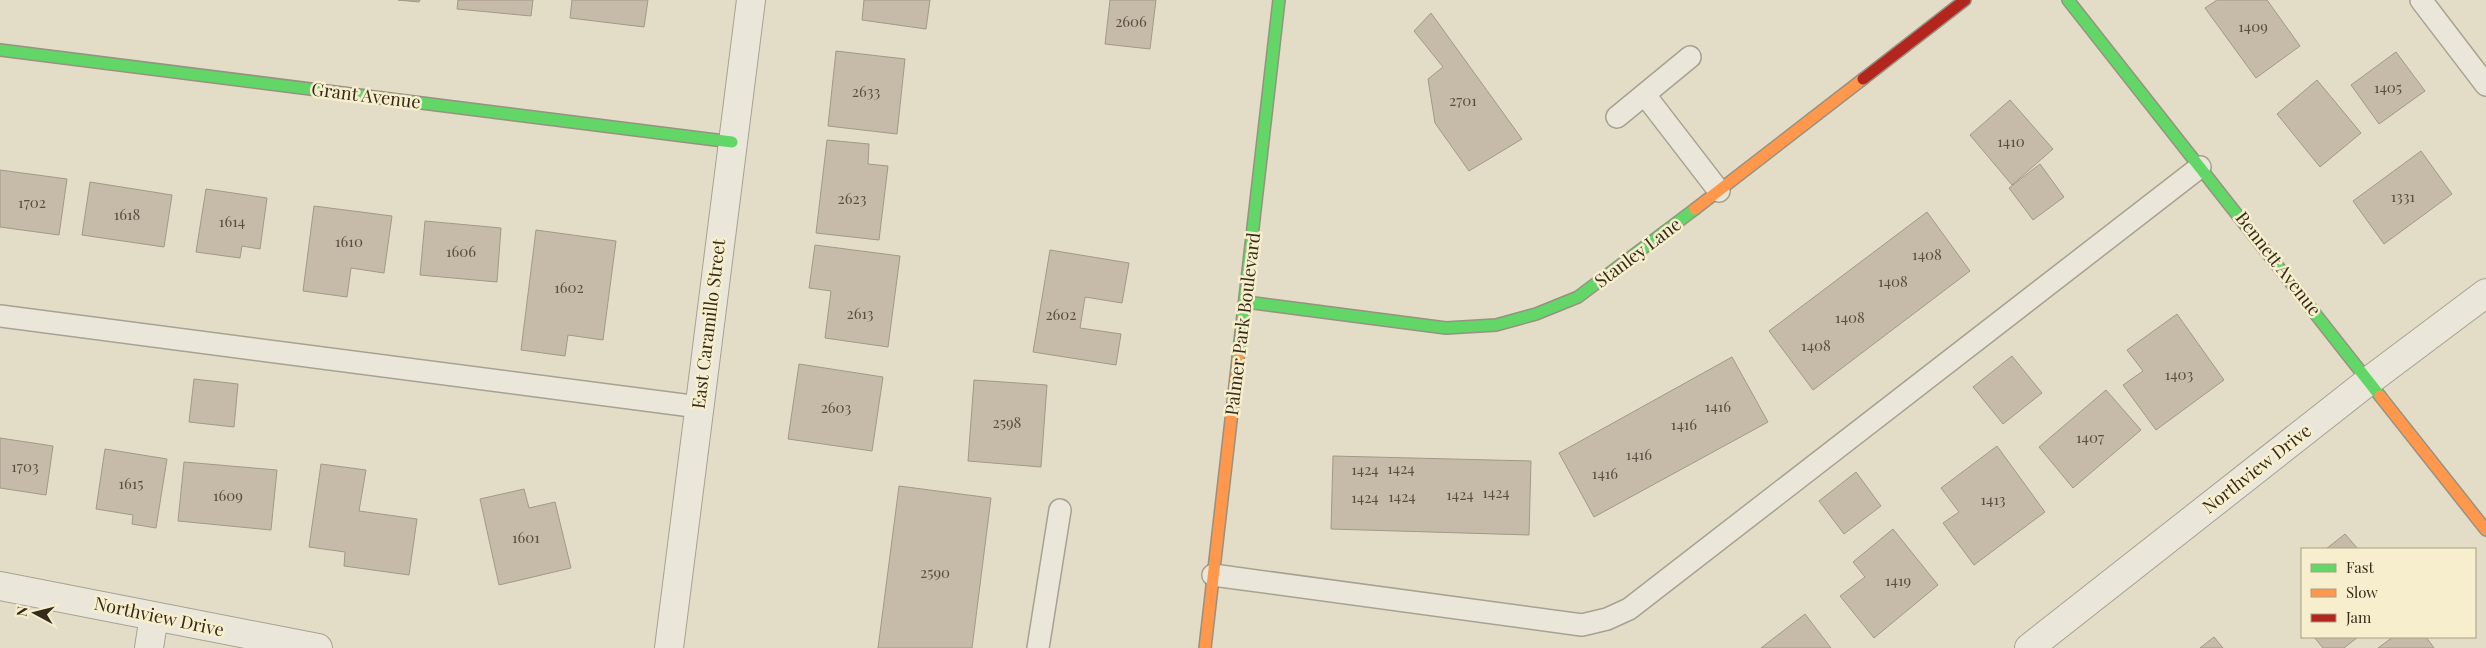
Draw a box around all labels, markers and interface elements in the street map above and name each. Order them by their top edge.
house number: 2606 [1115,11,1147,31]
house number: 1409 [2238,16,2268,36]
street label: Grant Avenue [310,76,422,114]
house number: 1405 [2374,77,2402,97]
house number: 2633 [852,81,880,101]
house number: 2701 [1449,90,1477,110]
house number: 1410 [1997,131,2025,151]
house number: 1331 [2391,186,2416,206]
house number: 2623 [838,188,867,208]
house number: 1702 [18,192,46,212]
house number: 1618 [114,204,141,224]
street label: Bennett Avenue [2231,206,2327,320]
house number: 1614 [219,211,245,231]
street label: Stanley Lane [1589,212,1685,293]
street label: Palmer Park Boulevard [1219,230,1265,417]
house number: 1610 [335,231,363,251]
street label: East Caramillo Street [686,237,730,410]
house number: 1606 [446,241,476,261]
house number: 1408 [1912,244,1942,264]
house number: 1408 [1878,271,1908,291]
house number: 1602 [554,277,584,297]
house number: 2613 [846,303,874,323]
house number: 2602 [1045,304,1077,324]
house number: 1408 [1835,307,1865,327]
house number: 1408 [1801,335,1831,355]
house number: 1403 [2165,364,2194,384]
house number: 1416 [1705,396,1731,416]
house number: 2603 [821,397,852,417]
house number: 2598 [993,412,1022,432]
house number: 1416 [1671,414,1697,434]
street label: Northview Drive [2197,418,2316,518]
house number: 1407 [2076,427,2104,447]
house number: 1416 [1626,444,1652,464]
house number: 1703 [11,456,39,476]
house number: 1424 [1387,458,1415,478]
house number: 1424 [1351,459,1379,479]
house number: 1416 [1592,463,1618,483]
house number: 1615 [119,473,143,493]
house number: 1424 [1482,482,1510,502]
house number: 1424 [1446,484,1474,504]
house number: 1609 [213,485,243,505]
house number: 1424 [1388,486,1416,506]
house number: 1424 [1351,487,1379,507]
house number: 1413 [1980,489,2006,509]
house number: 1601 [512,527,540,547]
legend [2301,548,2476,638]
text: Fast [2346,557,2375,577]
house number: 2590 [920,562,950,582]
house number: 1419 [1885,570,1911,590]
text: Slow [2346,582,2378,602]
north arrow [10,588,60,638]
street label: Northview Drive [92,591,226,641]
text: N [12,605,32,618]
text: Jam [2345,607,2372,627]

